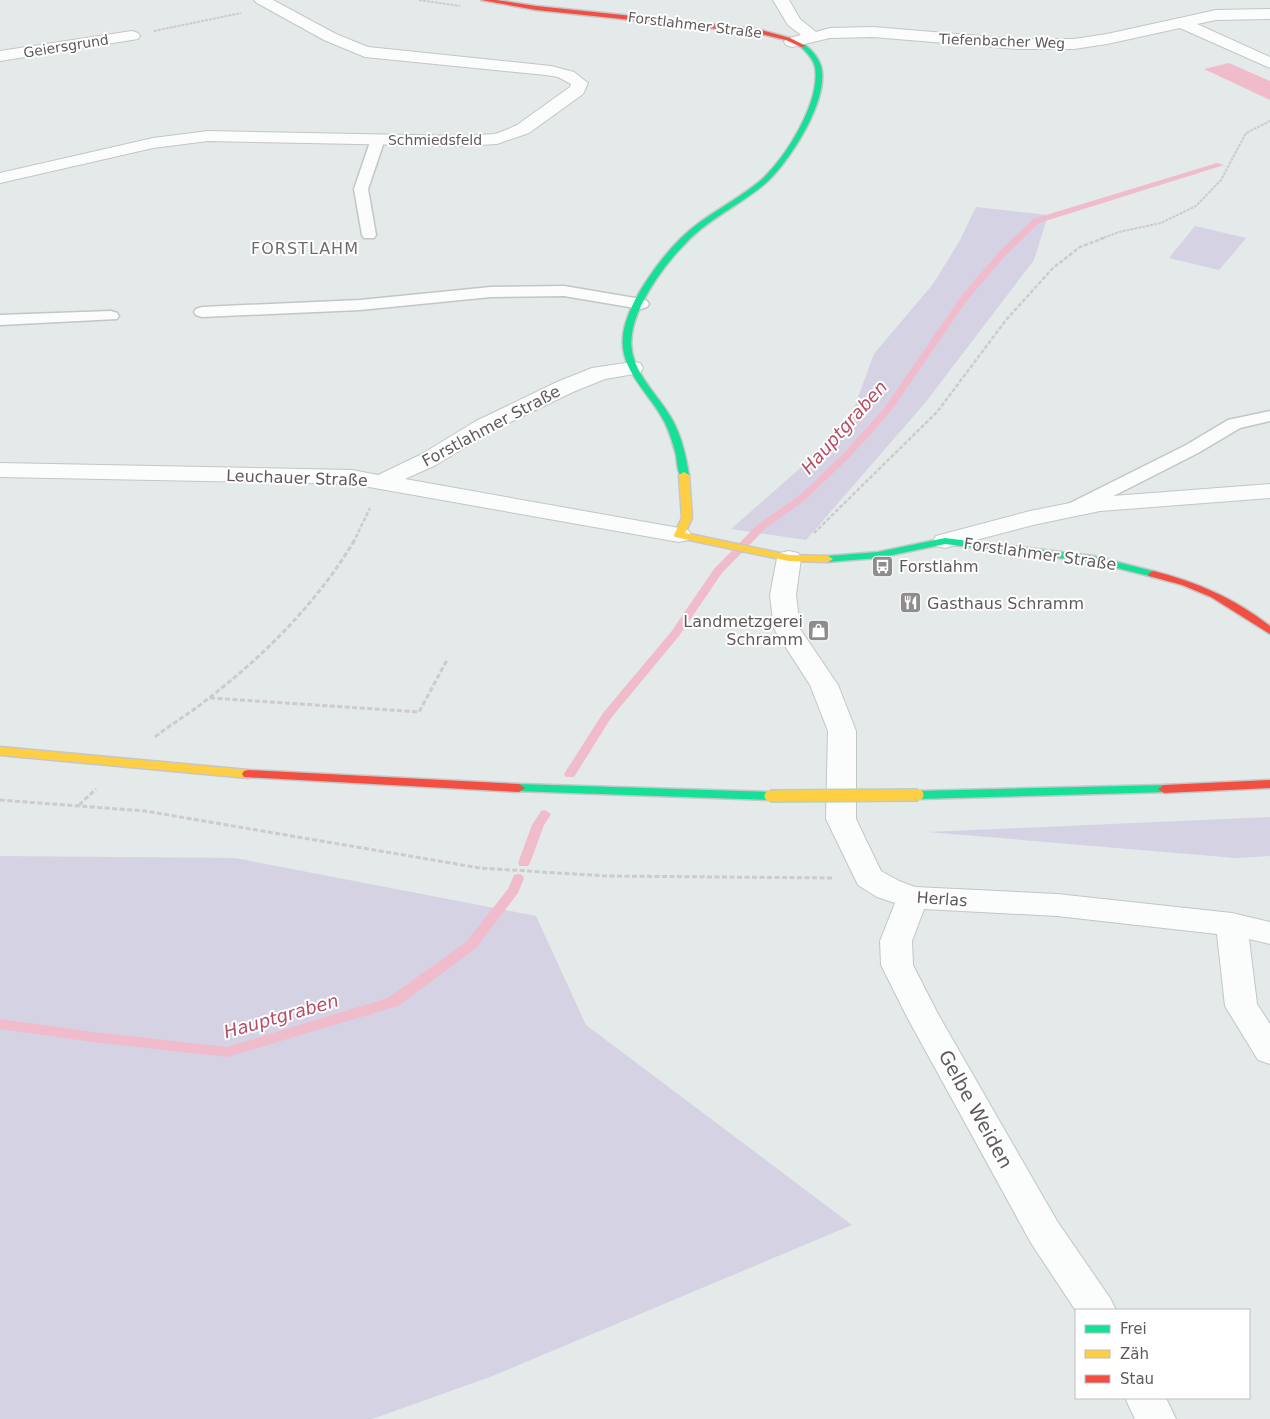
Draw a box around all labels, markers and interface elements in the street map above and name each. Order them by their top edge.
street label: Forstlahmer Straße [627,9,763,41]
street label: Geiersgrund [22,31,110,61]
street label: Tiefenbacher Weg [938,31,1065,51]
street label: Schmiedsfeld [388,132,482,148]
district label: FORSTLAHM [251,239,359,258]
water label: Hauptgraben [797,376,891,478]
street label: Forstlahmer Straße [419,382,563,470]
street label: Leuchauer Straße [226,466,368,490]
street label: Forstlahmer Straße [963,534,1117,574]
bus stop icon: Forstlahm [871,554,895,578]
place label: Forstlahm [899,557,979,576]
restaurant icon: Gasthaus Schramm [899,591,923,615]
place label: Gasthaus Schramm [927,594,1084,613]
place label: Landmetzgerei Schramm [683,612,803,649]
shop icon: Landmetzgerei Schramm [807,618,831,642]
street label: Herlas [916,888,968,910]
water label: Hauptgraben [221,990,341,1042]
street label: Gelbe Weiden [934,1046,1018,1172]
legend [1075,1309,1250,1399]
text: Frei [1120,1320,1147,1338]
text: Zäh [1120,1345,1149,1363]
text: Stau [1120,1370,1154,1388]

